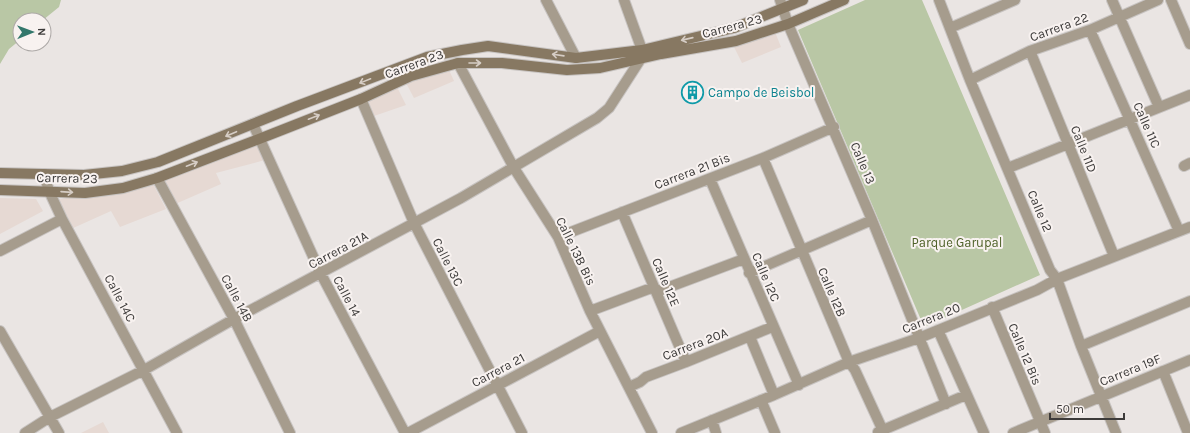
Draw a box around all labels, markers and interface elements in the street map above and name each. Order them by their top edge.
street label: Carrera 22 [1028,9,1090,45]
street label: Carrera 23 [700,11,764,41]
north arrow [12,12,52,52]
text: N [35,28,48,36]
one-way arrow [680,36,693,44]
street label: Carrera 23 [383,46,445,82]
one-way arrow [552,51,565,59]
one-way arrow [468,59,481,67]
one-way arrow [359,78,371,86]
building icon: Campo de Beisbol [680,79,706,105]
place label: Campo de Beisbol [708,85,814,100]
street label: Calle 11C [1130,100,1164,150]
one-way arrow [307,113,319,121]
street label: Calle 11D [1068,123,1100,175]
one-way arrow [225,131,237,138]
street label: Calle 13 [847,140,879,186]
street label: Carrera 21 Bis [652,150,732,192]
one-way arrow [186,160,198,168]
street label: Carrera 23 [36,170,98,186]
one-way arrow [60,188,73,195]
street label: Calle 12 [1025,188,1055,234]
street label: Calle 13B Bis [553,214,599,288]
street label: Carrera 21A [306,228,371,272]
street label: Calle 13C [429,235,467,289]
park label: Parque Garupal [912,235,1002,251]
street label: Calle 12C [749,250,783,304]
street label: Calle 12E [649,255,683,309]
street label: Calle 12B [815,265,849,319]
street label: Calle 14C [101,272,139,324]
street label: Calle 14B [218,272,256,324]
street label: Calle 14 [330,273,364,319]
street label: Carrera 20 [900,299,963,336]
street label: Calle 12 Bis [1005,321,1045,387]
street label: Carrera 20A [660,324,730,363]
street label: Carrera 21 [469,350,527,390]
street label: Carrera 19F [1097,351,1163,389]
scale bar [1050,395,1124,421]
text: 50 m [1056,402,1084,416]

